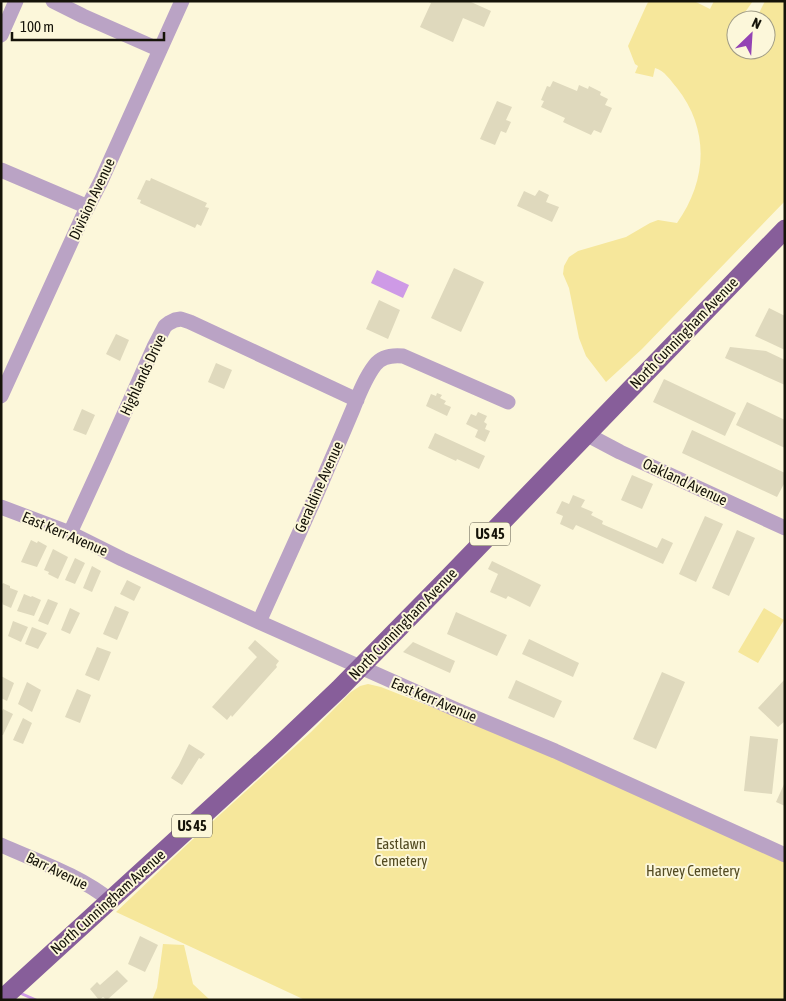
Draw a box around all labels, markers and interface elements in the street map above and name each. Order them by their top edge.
scale bar [12,10,165,42]
north arrow [726,10,776,60]
text: N [749,14,764,32]
text: 100 m [20,18,54,35]
street label: Division Avenue [65,155,118,242]
street label: North Cunningham Avenue [626,273,741,392]
street label: Highlands Drive [116,331,169,418]
street label: Geraldine Avenue [291,438,346,535]
street label: Oakland Avenue [640,455,730,509]
street label: East Kerr Avenue [20,508,111,559]
road number: US 45 [470,522,510,546]
street label: North Cunningham Avenue [345,564,460,683]
street label: East Kerr Avenue [389,674,480,725]
road number: US 45 [172,814,212,838]
park label: Eastlawn Cemetery [375,835,427,869]
street label: North Cunningham Avenue [47,846,169,958]
street label: Barr Avenue [24,848,91,893]
park label: Harvey Cemetery [646,862,740,879]

